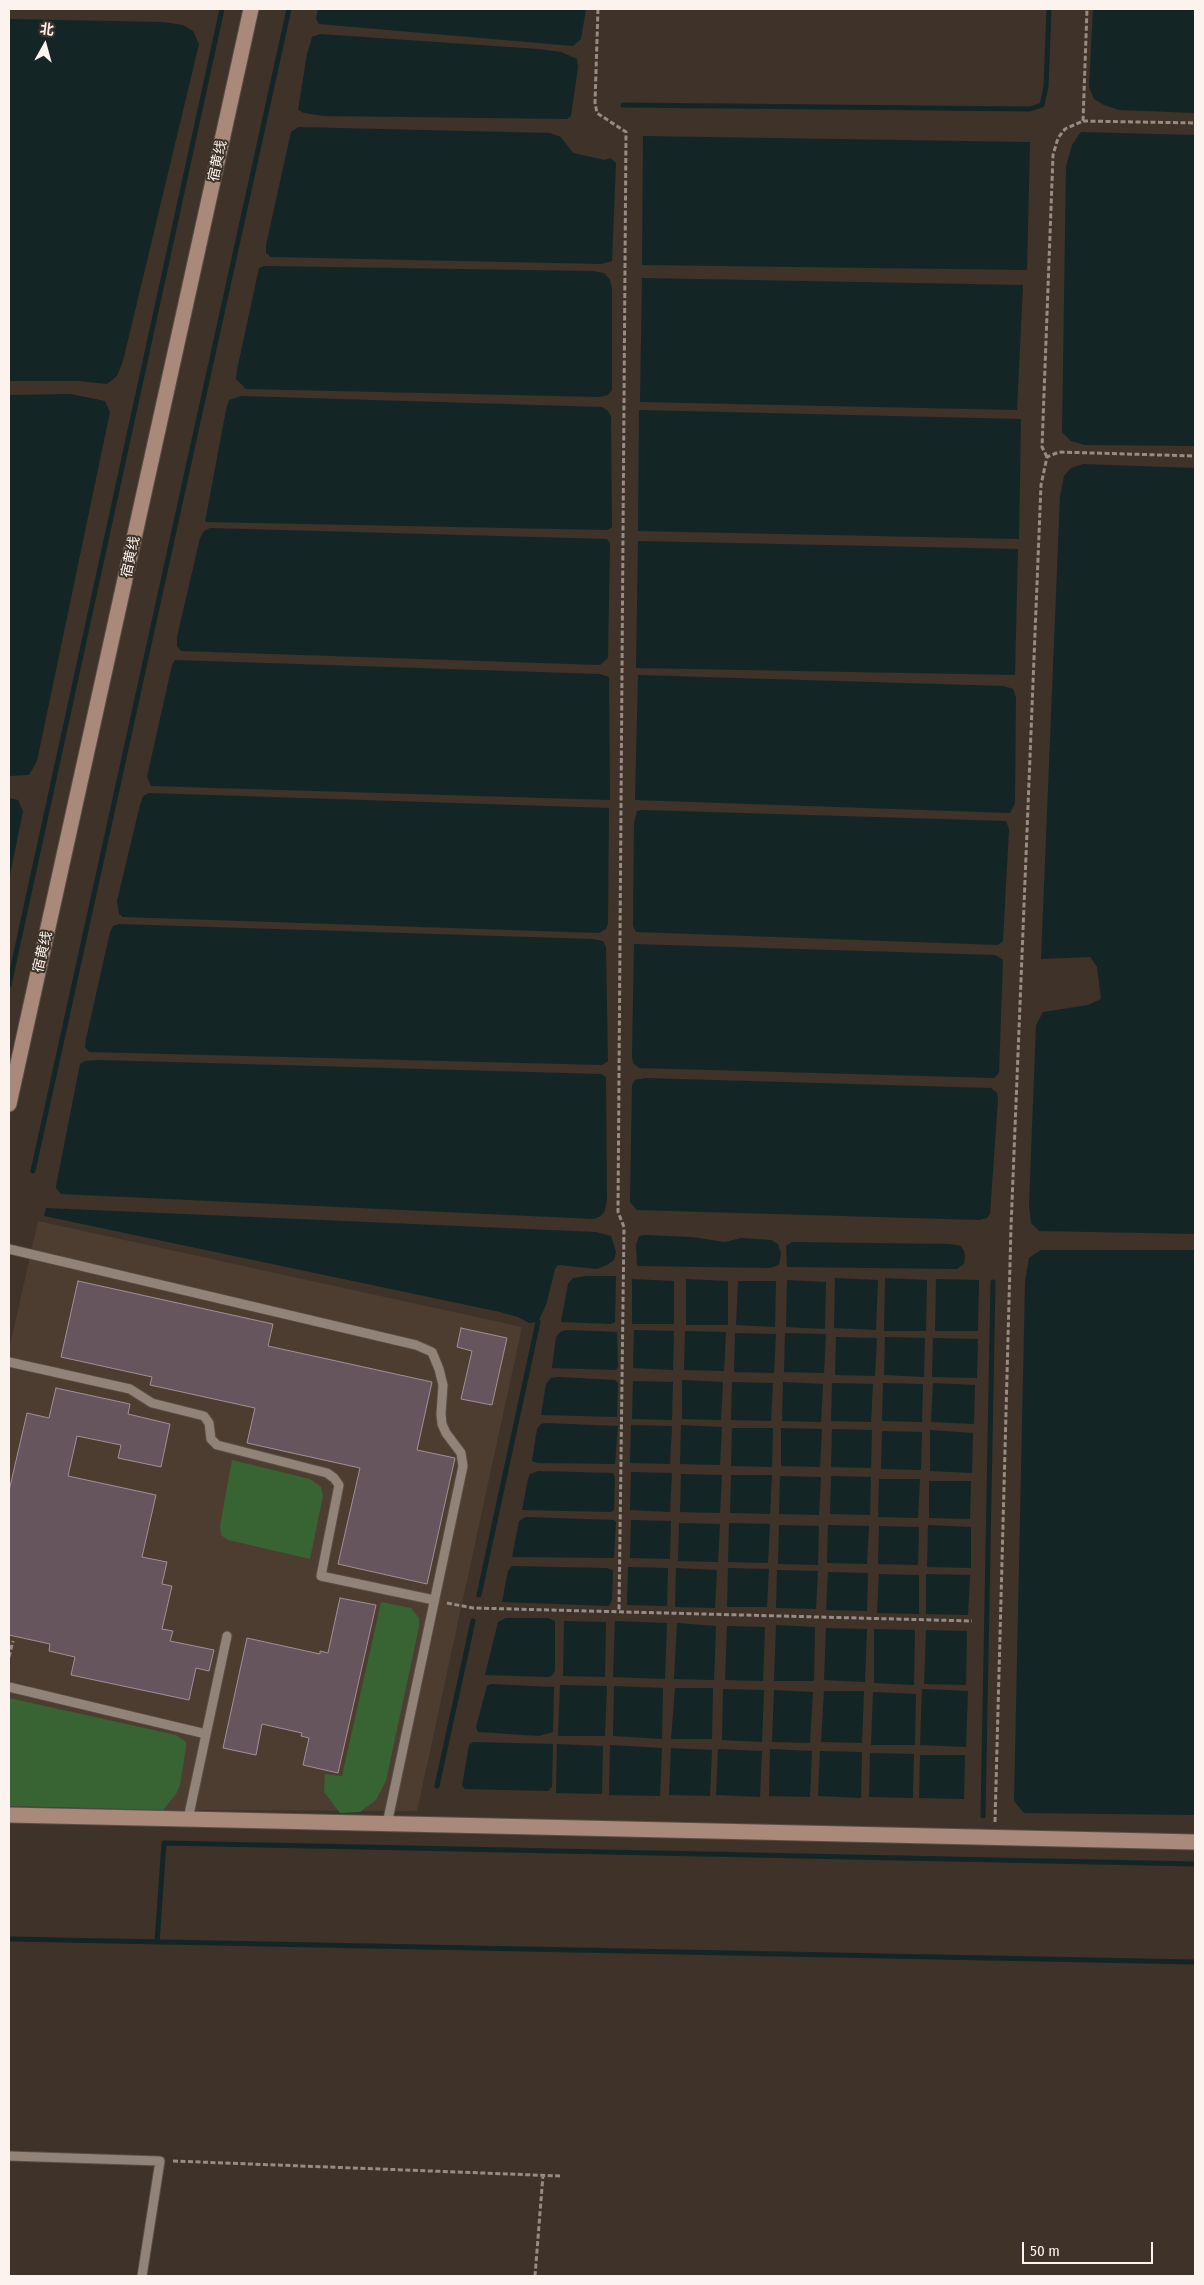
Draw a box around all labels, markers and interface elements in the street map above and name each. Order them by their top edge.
north arrow [20,20,70,70]
text: 北 [39,20,55,39]
street label: 宿黄线 [205,139,231,183]
street label: 宿黄线 [118,535,144,579]
street label: 宿黄线 [30,930,56,974]
scale bar [1024,2232,1155,2264]
text: 50 m [1030,2242,1060,2260]

